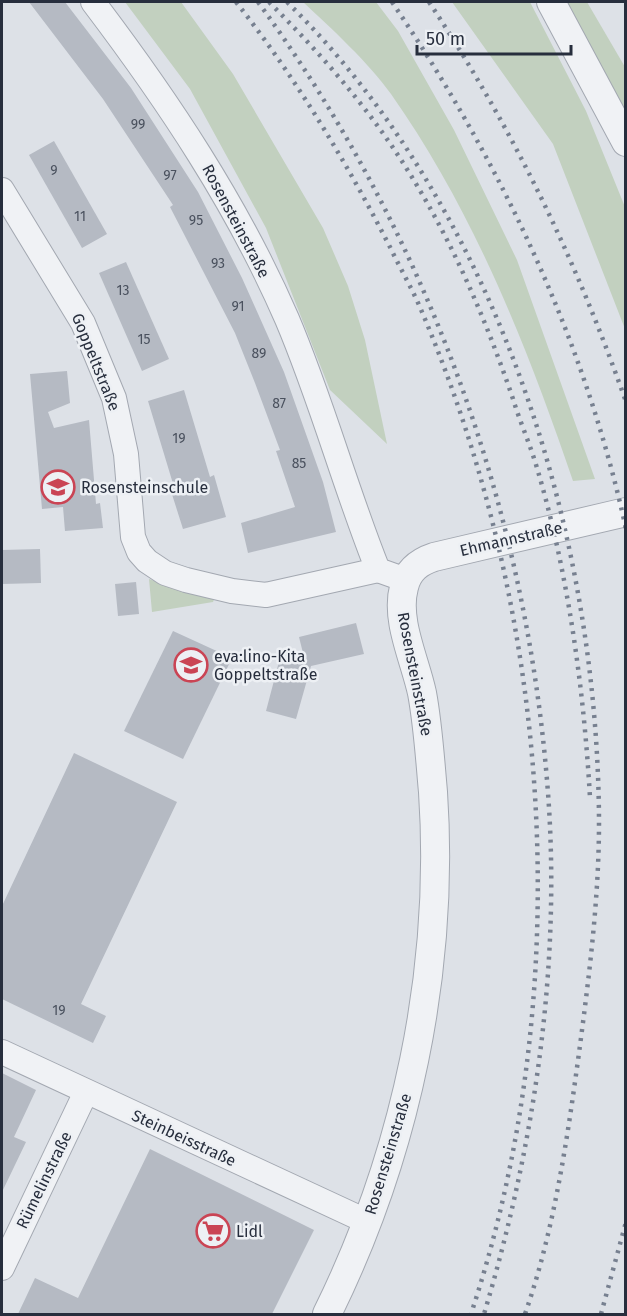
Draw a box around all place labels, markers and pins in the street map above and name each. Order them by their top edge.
school or university icon: Rosensteinschule [40,469,76,505]
place label: Rosensteinschule [81,478,208,497]
school or university icon: eva:lino-Kita Goppeltstraße [173,647,209,683]
place label: eva:lino-Kita Goppeltstraße [214,647,317,684]
supermarket icon: Lidl [195,1213,231,1249]
place label: Lidl [236,1222,263,1241]

